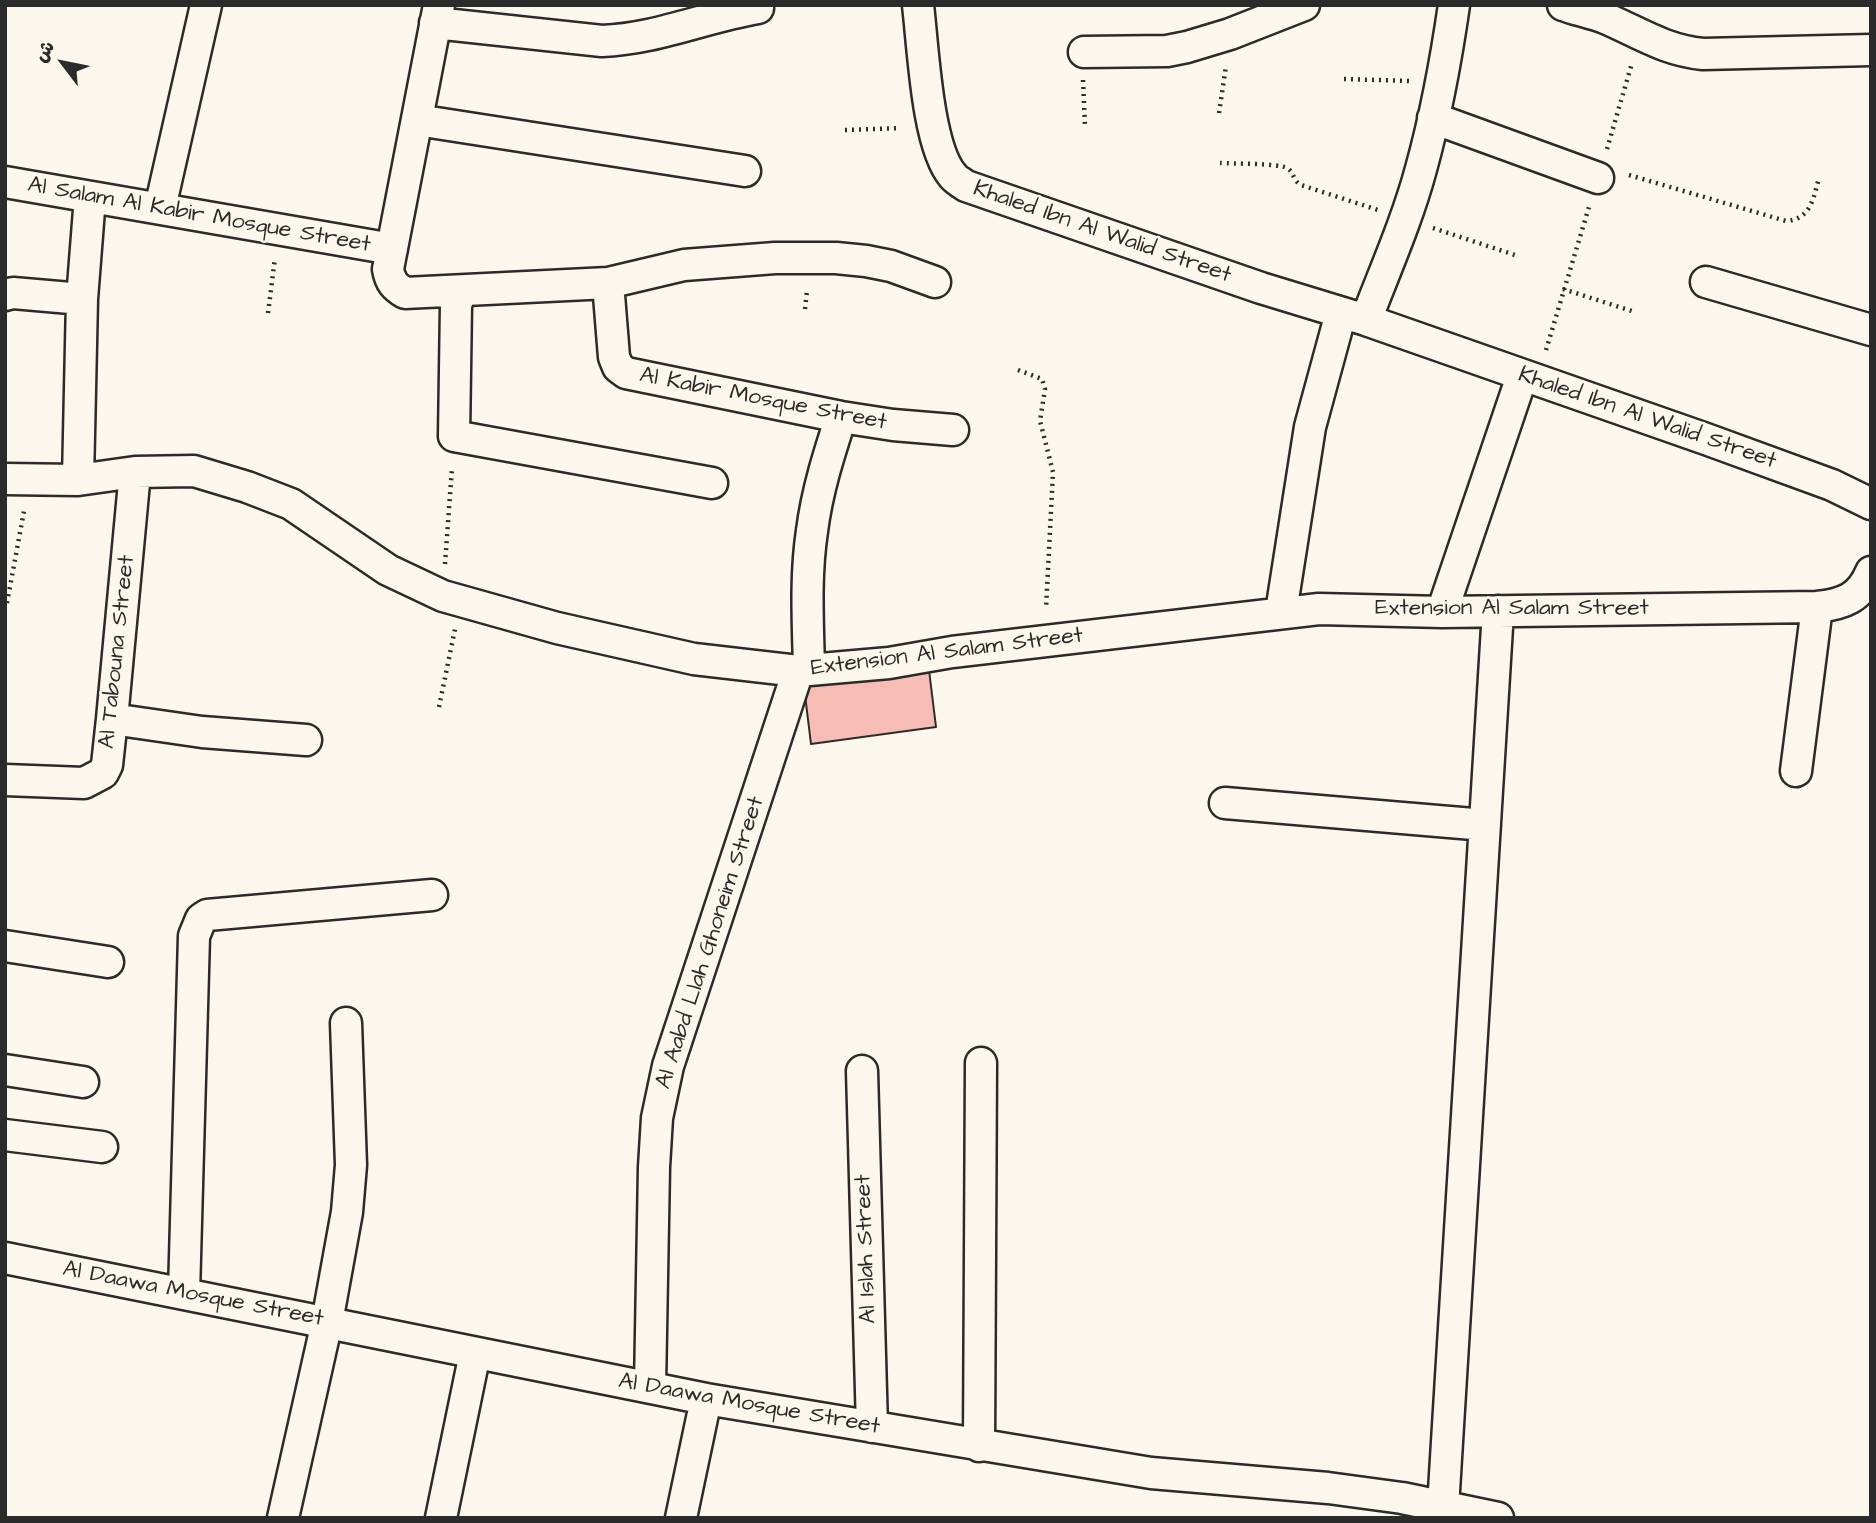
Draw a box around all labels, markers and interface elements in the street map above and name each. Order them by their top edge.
north arrow [28,28,98,98]
text: ش [28,36,62,68]
street label: Al Salam Al Kabir Mosque Street [25,172,373,260]
street label: Khaled Ibn Al Walid Street [969,176,1235,290]
street label: Al Kabir Mosque Street [637,362,889,438]
street label: Khaled Ibn Al Walid Street [1514,362,1780,476]
street label: Al Tabouna Street [94,554,142,750]
street label: Extension Al Salam Street [1375,595,1649,623]
street label: Extension Al Salam Street [809,623,1085,683]
street label: Al Aabd Llah Ghoneim Street [651,793,771,1093]
street label: Al Islah Street [851,1174,883,1324]
street label: Al Daawa Mosque Street [60,1256,326,1334]
street label: Al Daawa Mosque Street [616,1368,882,1442]

